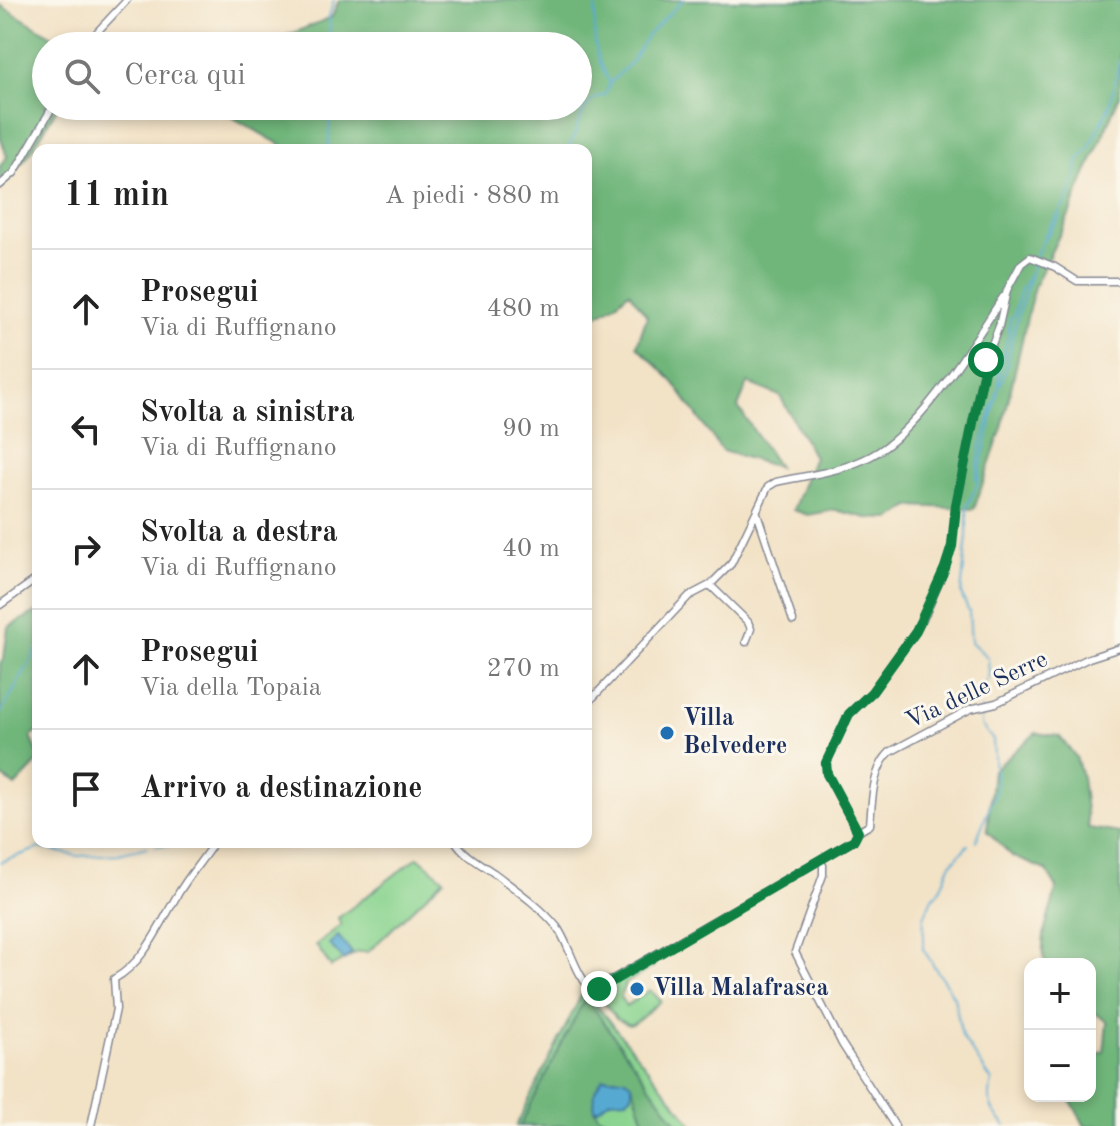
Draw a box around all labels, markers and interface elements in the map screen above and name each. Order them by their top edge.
search box [32,32,592,120]
icon: search [60,54,104,98]
text: Cerca qui [124,61,246,91]
text: 11 min [64,179,169,213]
text: A piedi · 880 m [385,183,560,209]
text: Prosegui [140,278,258,308]
icon: ahead [64,287,108,331]
text: 480 m [487,296,560,322]
text: Via di Ruffignano [140,315,337,341]
route start [968,342,1004,378]
text: Svolta a sinistra [140,398,355,428]
icon: left [64,407,108,451]
text: 90 m [502,416,560,442]
text: Via di Ruffignano [140,435,337,461]
text: Svolta a destra [140,518,338,548]
icon: right [64,527,108,571]
text: 40 m [502,536,560,562]
text: Via di Ruffignano [140,555,337,581]
text: Prosegui [140,638,258,668]
icon: ahead [64,647,108,691]
street label: Via delle Serre [902,648,1052,734]
text: 270 m [487,656,560,682]
text: Via della Topaia [140,675,322,701]
place label: Villa Belvedere [683,707,787,759]
marker: Villa Belvedere [658,724,676,742]
icon: arrive [64,767,108,811]
text: Arrivo a destinazione [140,774,422,804]
map controls [1024,958,1096,1102]
button: + [1024,958,1096,1030]
route end [581,971,617,1007]
place label: Villa Malafrasca [653,977,829,1001]
marker: Villa Malafrasca [628,980,646,998]
button: − [1024,1030,1096,1102]

